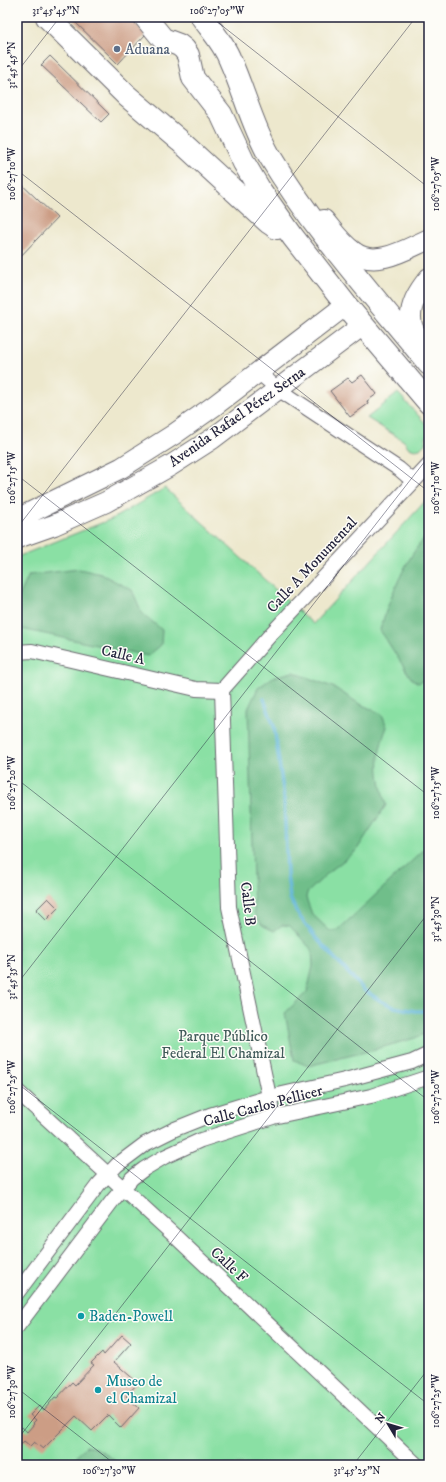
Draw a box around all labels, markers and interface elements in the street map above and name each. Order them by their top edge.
text: 31°45'45"N [32,5,80,17]
text: 106°27'05"W [190,5,245,17]
place label: Aduana [125,40,170,59]
text: 31°45'45"N [6,41,18,89]
marker: Aduana [112,44,122,54]
text: 106°27'10"W [6,147,18,201]
text: 106°27'05"W [430,156,442,211]
street label: Avenida Rafael Pérez Serna [165,362,309,471]
text: 106°27'15"W [6,451,18,504]
text: 106°27'10"W [430,461,442,515]
street label: Calle A Monumental [263,513,362,617]
street label: Calle A [99,641,147,669]
text: 106°27'20"W [6,755,18,810]
text: 106°27'15"W [430,766,442,819]
street label: Calle B [236,881,260,927]
text: 31°45'30"N [430,896,442,942]
text: 31°45'35"N [6,954,18,1000]
park label: Parque Público Federal El Chamizal [161,1027,285,1063]
text: 106°27'25"W [6,1059,18,1114]
text: 106°27'20"W [430,1069,442,1124]
street label: Calle Carlos Pellicer [201,1081,325,1131]
street label: Calle F [206,1243,252,1287]
place label: Baden-Powell [89,1307,173,1326]
marker: Baden-Powell [76,1311,86,1321]
text: 106°27'30"W [6,1365,18,1419]
place label: Museo de el Chamizal [106,1372,177,1408]
text: 106°27'25"W [430,1373,442,1428]
marker: Museo de el Chamizal [93,1385,103,1395]
north arrow [368,1404,408,1444]
text: N [373,1411,389,1426]
text: 106°27'30"W [82,1465,136,1477]
text: 31°45'25"N [334,1465,380,1477]

